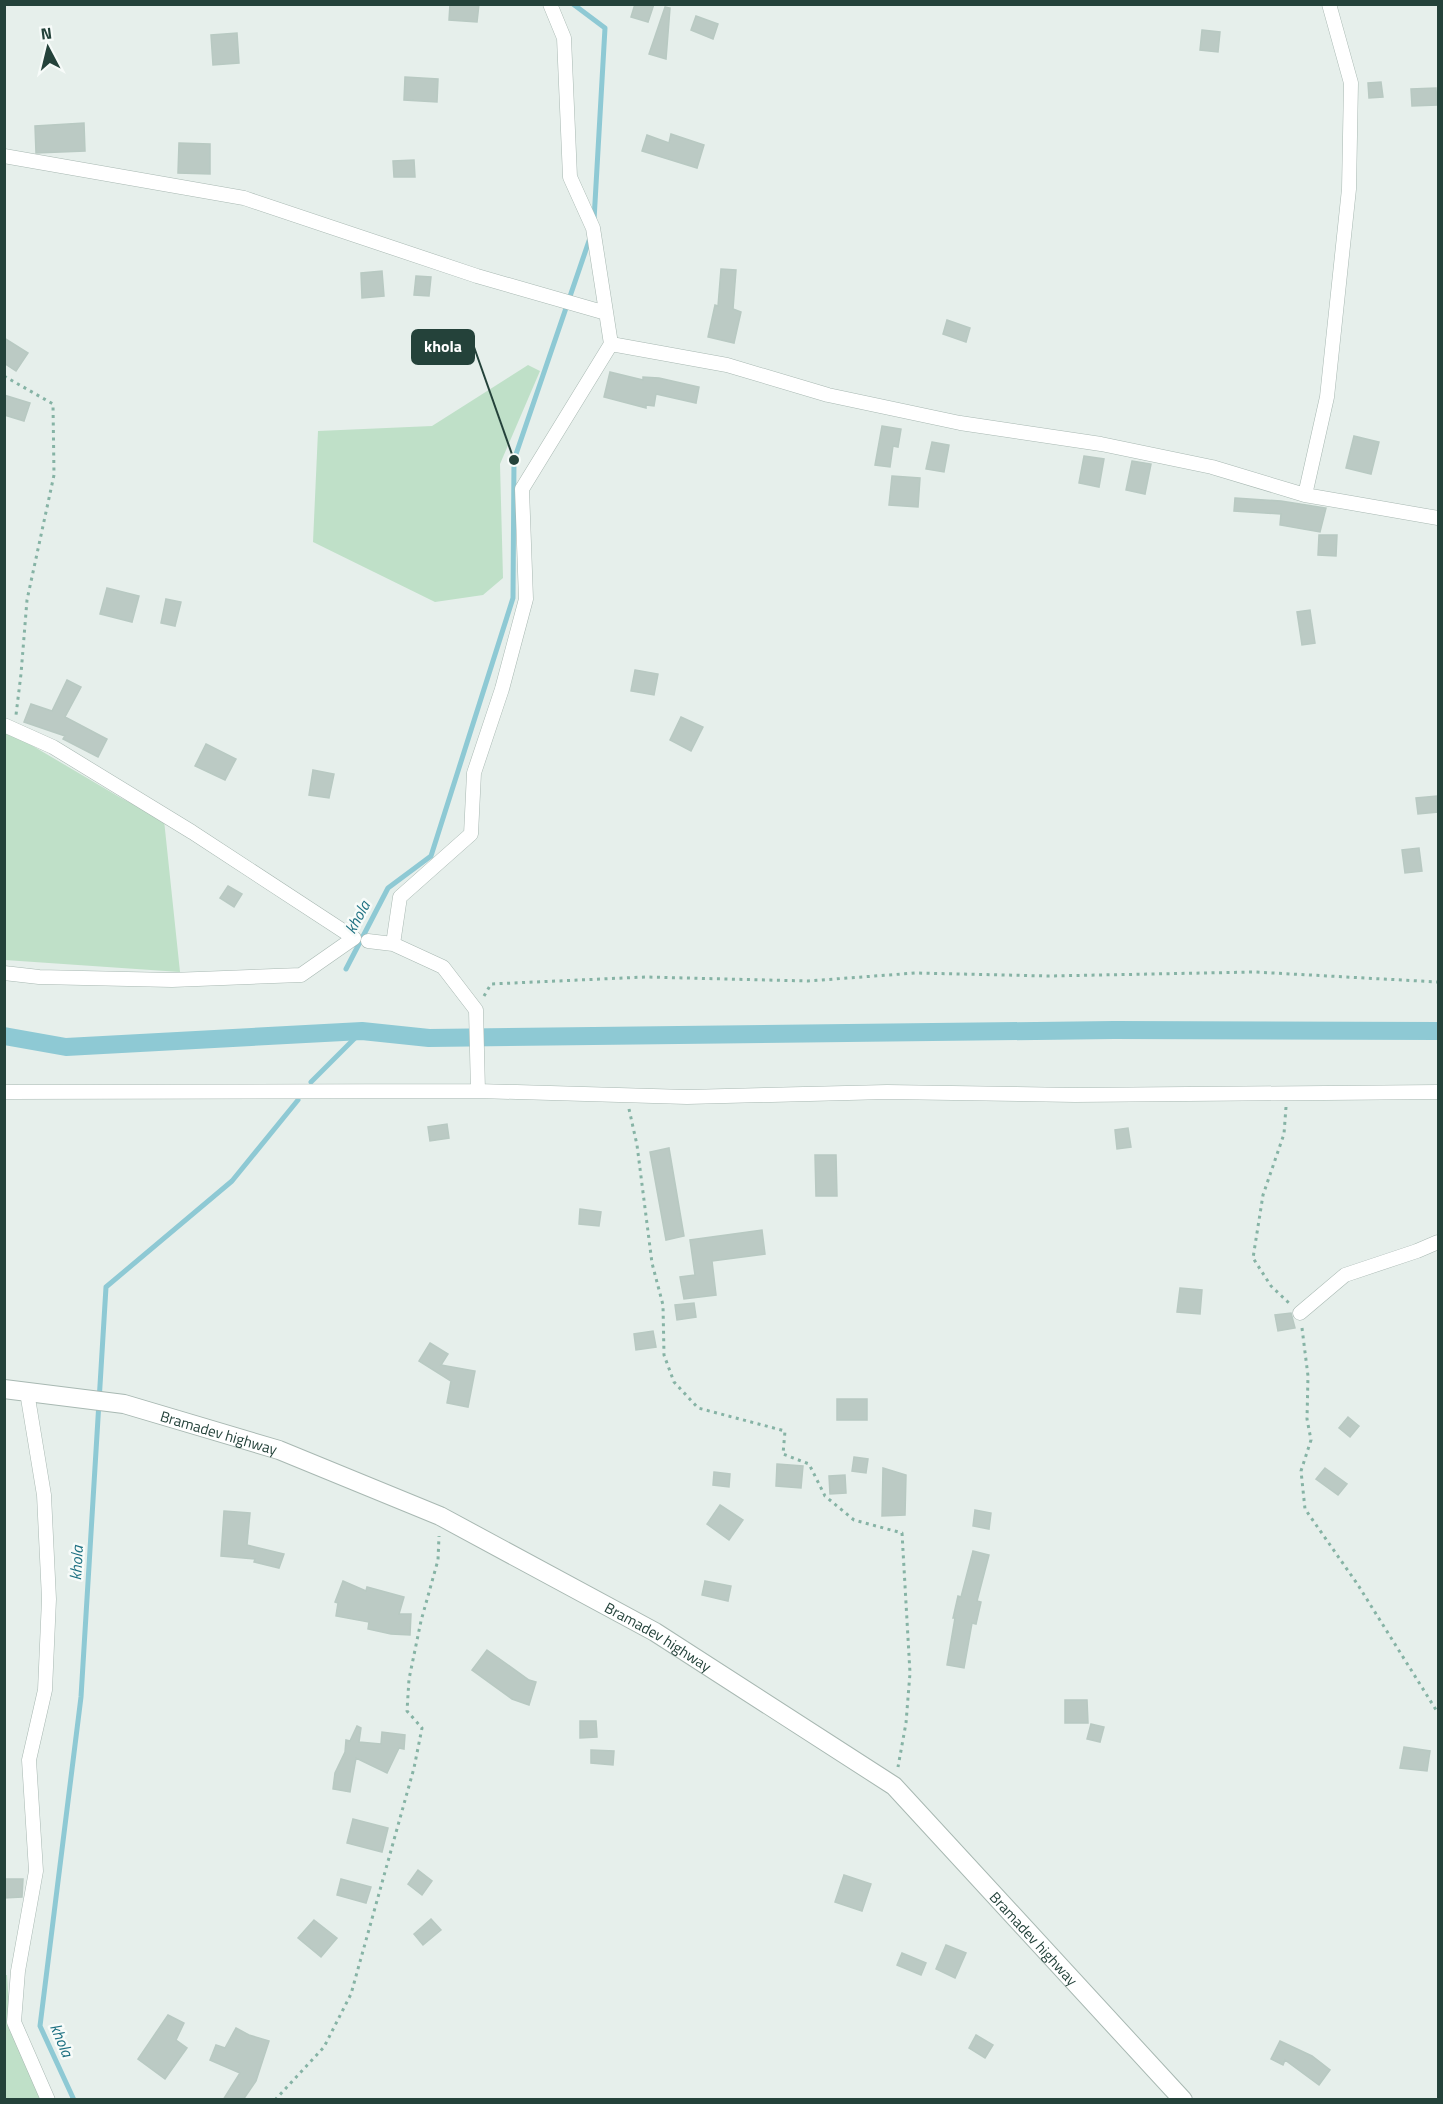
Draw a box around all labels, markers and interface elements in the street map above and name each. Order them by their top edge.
north arrow [18,18,78,78]
text: N [39,21,53,46]
callout: khola [412,330,474,364]
text: khola [424,334,462,358]
water label: khola [338,895,376,938]
street label: Bramadev highway [158,1404,280,1460]
water label: khola [63,1544,89,1581]
street label: Bramadev highway [601,1596,716,1677]
street label: Bramadev highway [985,1886,1083,1990]
water label: khola [44,2019,80,2061]

